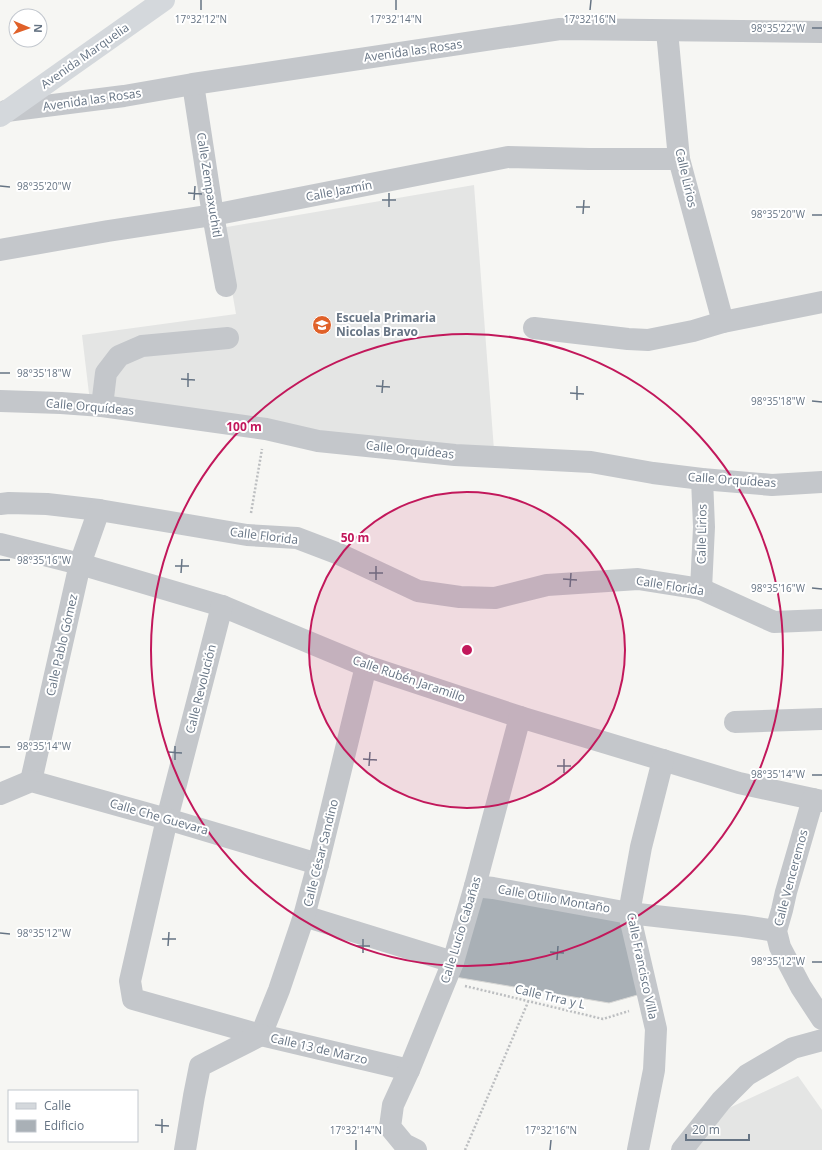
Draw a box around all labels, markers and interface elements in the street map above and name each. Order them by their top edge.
north arrow [8,8,48,48]
text: 17°32'12"N [175,12,227,26]
text: 17°32'14"N [370,12,422,26]
text: 17°32'16"N [564,12,616,26]
street label: Avenida Marquelia [37,19,132,92]
text: 98°35'22"W [751,21,806,35]
text: N [31,24,46,33]
street label: Avenida las Rosas [363,35,463,66]
street label: Avenida las Rosas [42,84,142,115]
street label: Calle Zempaxuchitl [193,131,226,239]
street label: Calle Lirios [671,147,702,209]
street label: Calle Jazmín [304,176,373,205]
text: 98°35'20"W [17,179,72,193]
text: 98°35'20"W [751,207,806,221]
place label: Escuela Primaria Nicolas Bravo [336,309,436,340]
school or university icon: Escuela Primaria Nicolas Bravo [311,314,333,336]
text: 98°35'18"W [17,366,72,380]
street label: Calle Orquídeas [45,394,135,419]
text: 98°35'18"W [751,394,806,408]
text: 100 m [226,418,262,435]
street label: Calle Orquídeas [365,436,455,463]
street label: Calle Orquídeas [687,468,777,491]
street label: Calle Lirios [692,503,711,564]
street label: Calle Florida [229,523,299,548]
text: 50 m [341,529,369,546]
text: 98°35'16"W [17,553,72,567]
street label: Calle Florida [635,572,705,599]
text: 98°35'16"W [751,581,806,595]
street label: Calle Pablo Gómez [42,592,82,698]
street label: Calle Revolución [181,643,220,735]
centre of rings [460,643,474,657]
street label: Calle Rubén Jaramillo [350,651,468,706]
text: 98°35'14"W [17,739,72,753]
text: 98°35'14"W [751,767,806,781]
street label: Calle Che Guevara [108,794,210,839]
street label: Calle César Sandino [299,797,342,908]
street label: Calle Venceremos [769,827,812,928]
street label: Calle Lucio Cabañas [436,874,485,985]
street label: Calle Otilio Montaño [496,880,612,917]
street label: Calle Francisco Villa [623,911,662,1021]
text: 98°35'12"W [17,926,72,940]
text: 98°35'12"W [751,954,806,968]
street label: Calle Trra y L [513,980,587,1013]
street label: Calle 13 de Marzo [269,1029,369,1068]
legend [8,1090,138,1142]
text: Calle [44,1097,71,1114]
scale bar [686,1116,749,1142]
text: Edificio [44,1117,84,1134]
text: 20 m [692,1121,720,1138]
text: 17°32'14"N [330,1123,382,1137]
text: 17°32'16"N [525,1123,577,1137]

